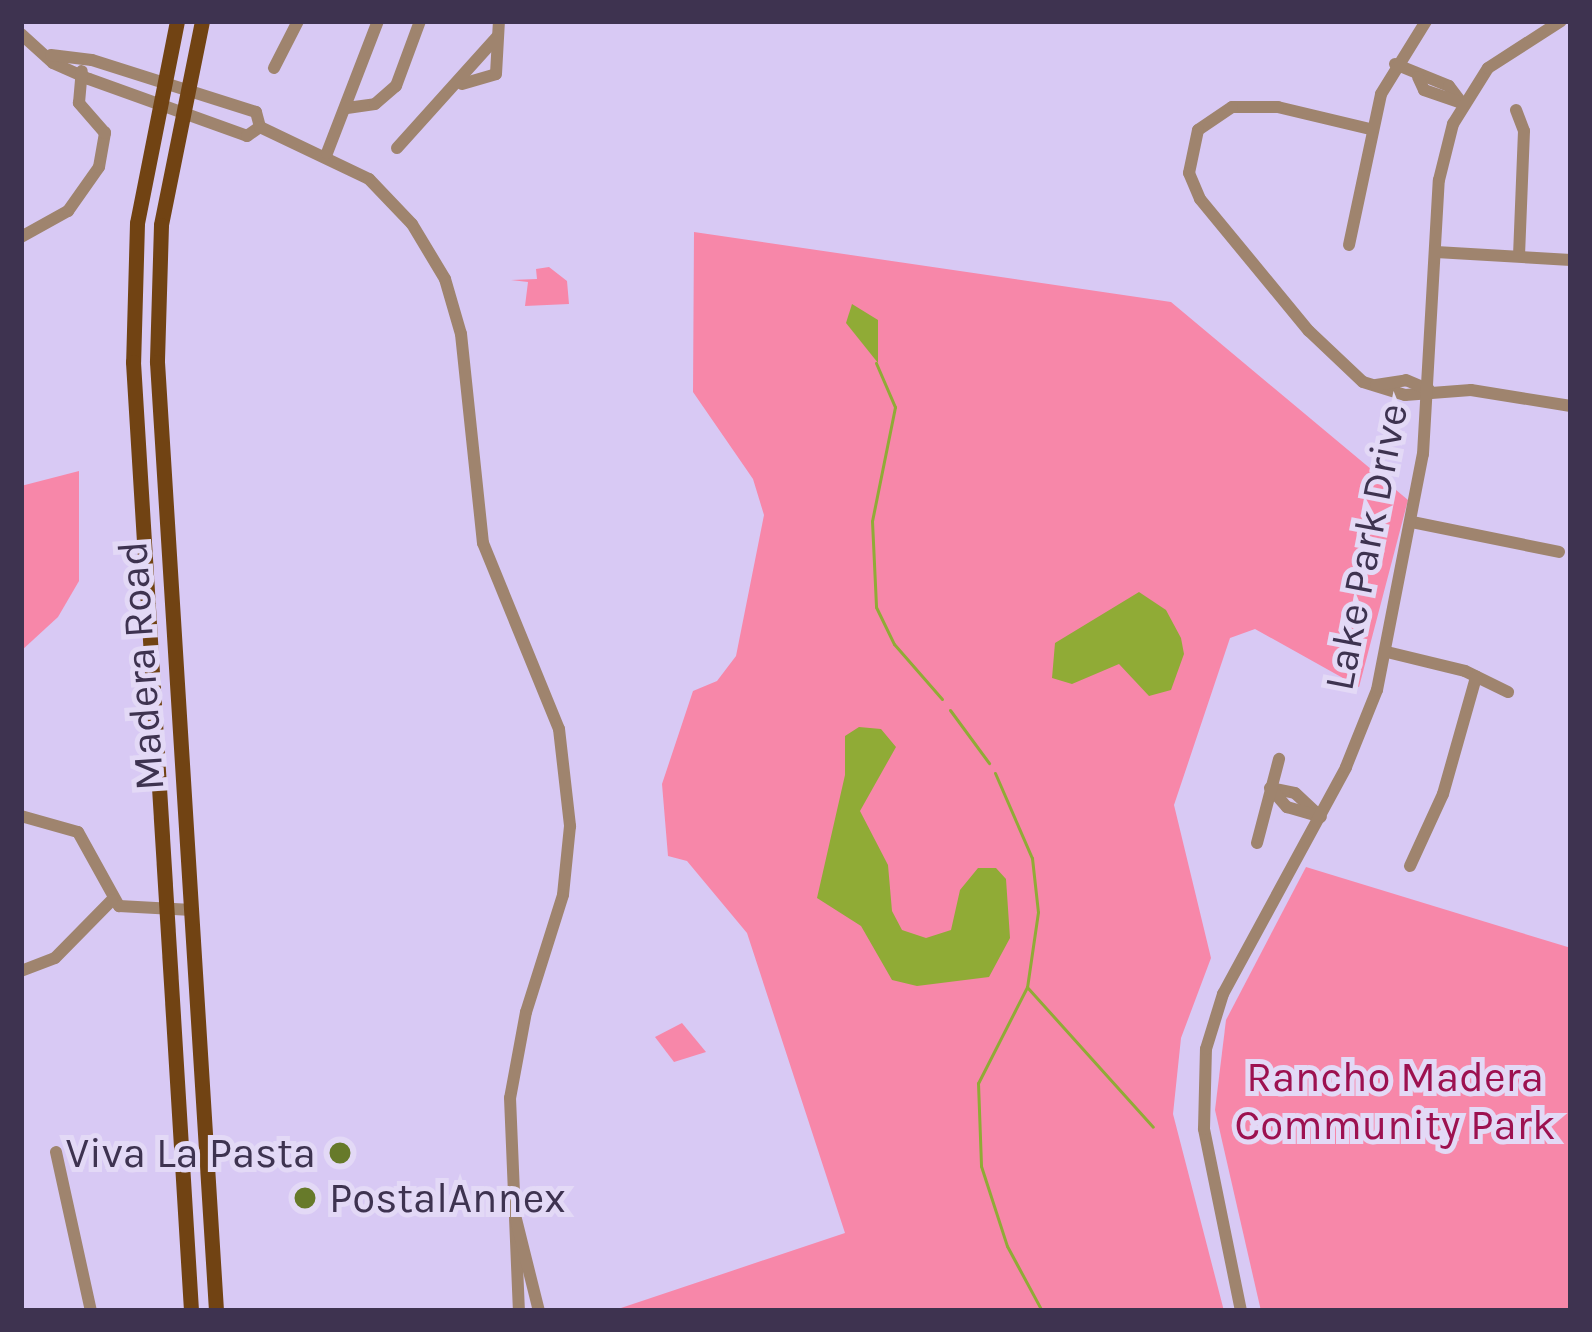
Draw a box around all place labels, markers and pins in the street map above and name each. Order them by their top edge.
place label: Viva La Pasta [66,1128,316,1178]
marker: Viva La Pasta [327,1140,353,1166]
place label: PostalAnnex [329,1173,566,1223]
marker: PostalAnnex [292,1185,318,1211]

